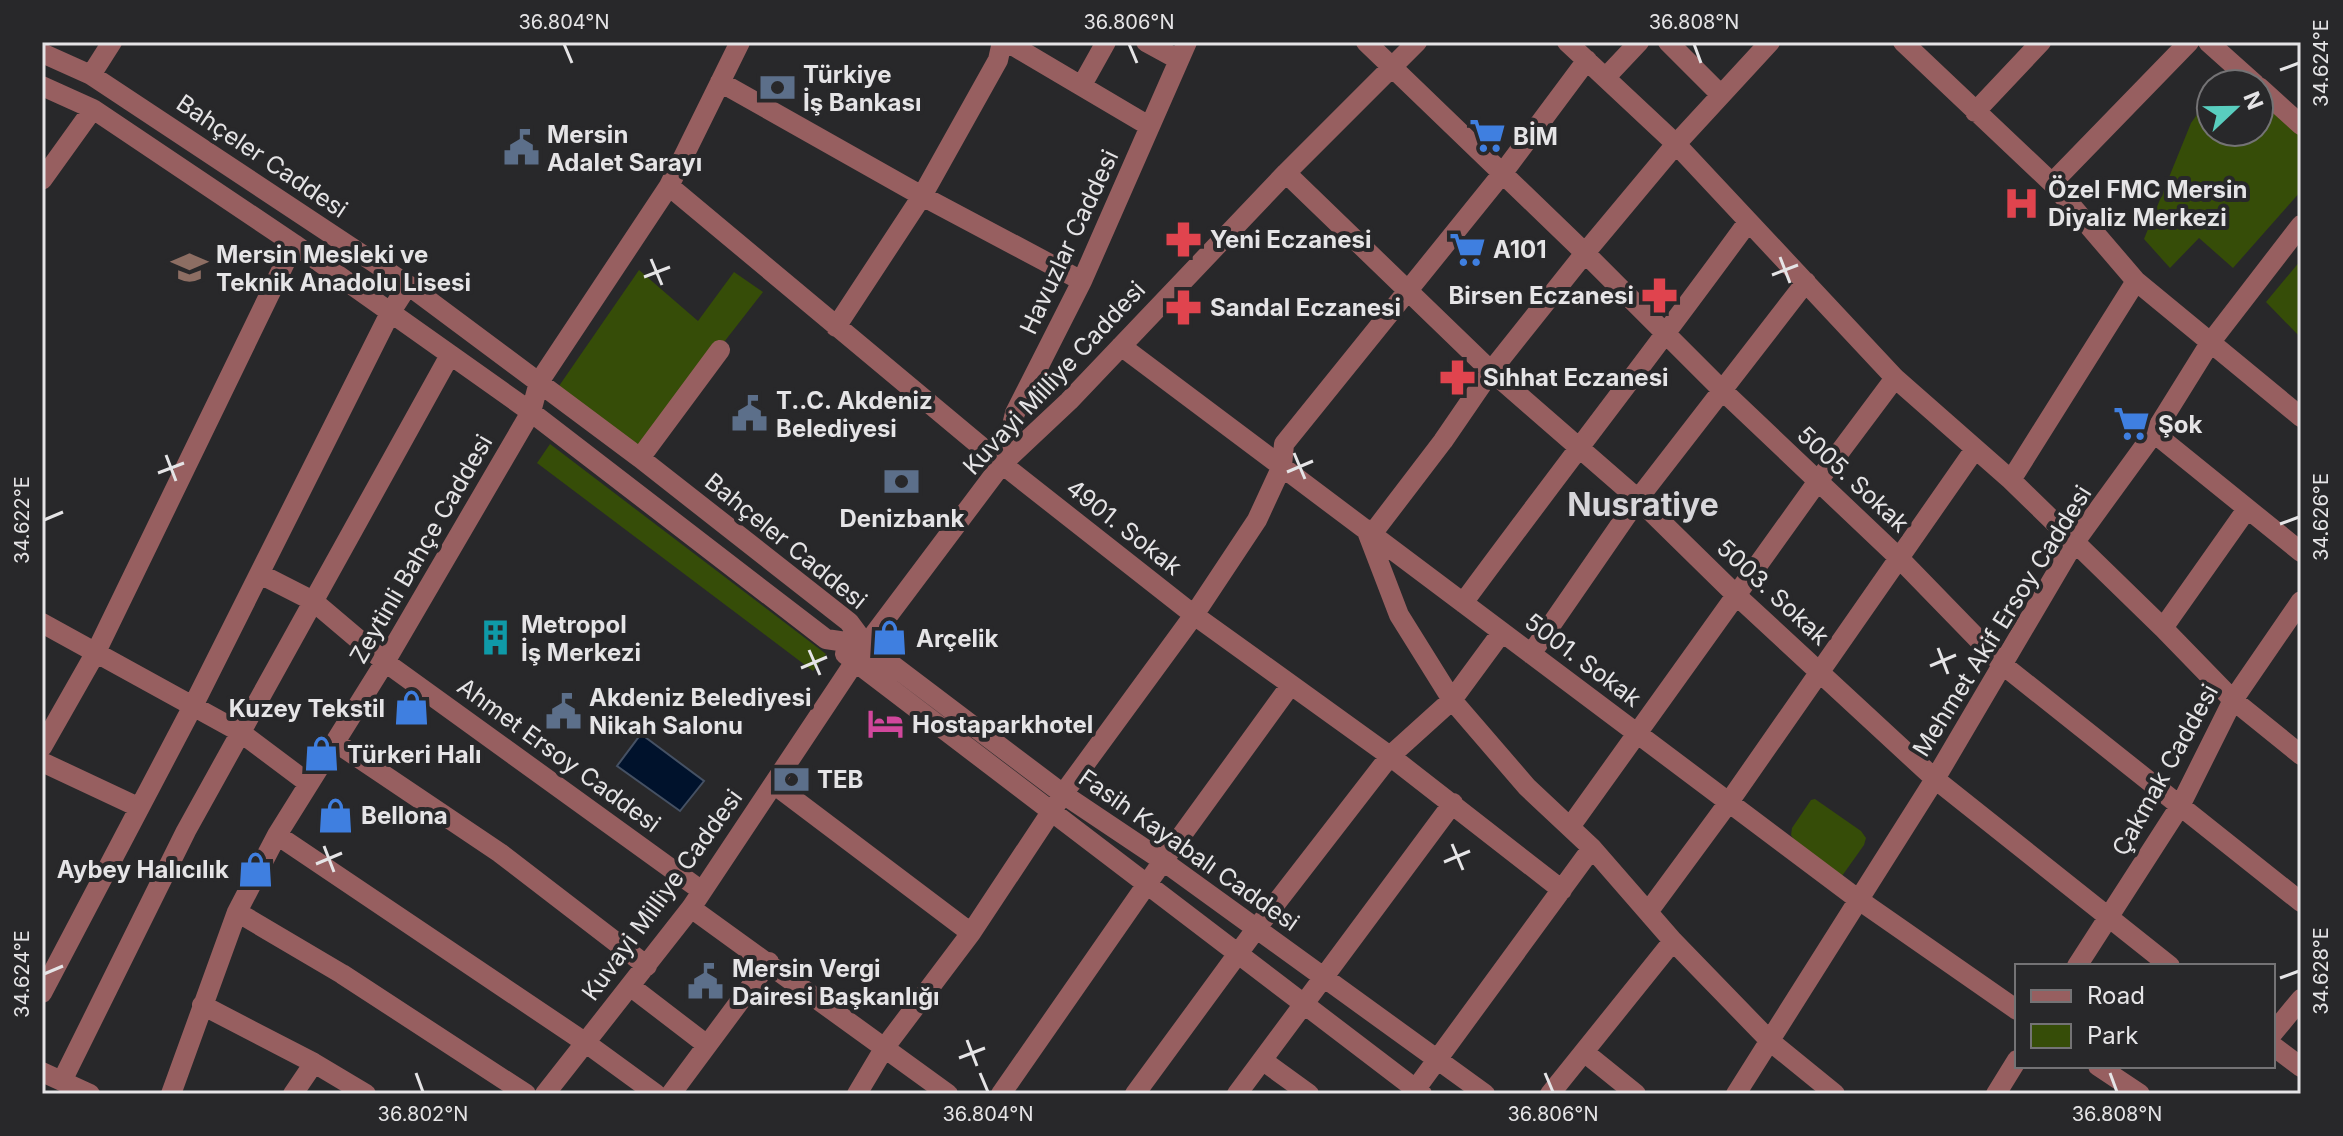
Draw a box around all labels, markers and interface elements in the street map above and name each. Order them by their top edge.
text: 36.804°N [518,10,610,34]
text: 36.806°N [1084,10,1174,34]
text: 36.808°N [1649,10,1739,34]
text: 34.624°E [2309,19,2333,107]
place label: Türkiye İş Bankası [803,60,921,117]
north arrow [2195,68,2275,148]
bank icon: Türkiye İş Bankası [758,69,796,107]
street label: Bahçeler Caddesi [171,88,353,224]
text: N [2238,88,2269,113]
supermarket icon: BİM [1468,117,1506,155]
place label: Mersin Adalet Sarayı [547,120,702,177]
place label: BİM [1513,121,1558,151]
public building icon: Mersin Adalet Sarayı [502,129,540,167]
street label: Havuzlar Caddesi [1014,145,1124,339]
place label: Özel FMC Mersin Diyaliz Merkezi [2048,175,2247,232]
hospital icon: Özel FMC Mersin Diyaliz Merkezi [2003,184,2041,222]
pharmacy icon: Yeni Eczanesi [1165,220,1203,258]
place label: Yeni Eczanesi [1210,225,1371,254]
supermarket icon: A101 [1448,230,1486,268]
place label: A101 [1493,235,1547,264]
place label: Mersin Mesleki ve Teknik Anadolu Lisesi [216,240,471,297]
school or university icon: Mersin Mesleki ve Teknik Anadolu Lisesi [171,249,209,287]
street label: Kuvayi Milliye Caddesi [957,275,1151,481]
pharmacy icon: Birsen Eczanesi [1641,276,1679,314]
place label: Birsen Eczanesi [1448,281,1634,310]
pharmacy icon: Sandal Eczanesi [1165,288,1203,326]
place label: Sandal Eczanesi [1210,293,1401,322]
pharmacy icon: Sıhhat Eczanesi [1438,358,1476,396]
place label: Sıhhat Eczanesi [1483,363,1669,392]
place label: T..C. Akdeniz Belediyesi [776,386,933,443]
public building icon: T..C. Akdeniz Belediyesi [731,395,769,433]
supermarket icon: Şok [2113,405,2151,443]
place label: Şok [2158,410,2202,439]
street label: 5005. Sokak [1791,420,1915,538]
street label: Zeytinli Bahçe Caddesi [344,429,498,669]
bank icon: Denizbank [883,462,921,500]
street label: Bahçeler Caddesi [699,467,873,615]
street label: 4901. Sokak [1060,473,1188,581]
text: 34.626°E [2309,473,2333,561]
text: 34.622°E [10,476,34,564]
street label: Mehmet Akif Ersoy Caddesi [1907,480,2097,762]
district label: Nusratiye [1567,485,1719,524]
place label: Denizbank [840,504,965,533]
street label: 5003. Sokak [1711,533,1835,651]
street label: 5001. Sokak [1519,607,1647,713]
place label: Metropol İş Merkezi [521,610,641,667]
building icon: Metropol İş Merkezi [476,619,514,657]
shop icon: Arçelik [871,619,909,657]
place label: Arçelik [916,624,999,653]
street label: Ahmet Ersoy Caddesi [452,672,666,838]
street label: Çakmak Caddesi [2106,679,2224,861]
place label: Akdeniz Belediyesi Nikah Salonu [589,683,811,740]
shop icon: Kuzey Tekstil [392,689,430,727]
public building icon: Akdeniz Belediyesi Nikah Salonu [544,692,582,730]
place label: Kuzey Tekstil [229,694,385,723]
hotel icon: Hostaparkhotel [867,705,905,743]
place label: Hostaparkhotel [912,710,1093,739]
shop icon: Türkeri Halı [302,735,340,773]
place label: Türkeri Halı [347,740,482,769]
bank icon: TEB [772,760,810,798]
street label: Fasih Kayabalı Caddesi [1073,763,1305,937]
place label: TEB [817,765,863,794]
street label: Kuvayi Milliye Caddesi [576,784,748,1006]
shop icon: Bellona [316,796,354,834]
place label: Bellona [361,801,448,830]
shop icon: Aybey Halıcılık [236,850,274,888]
place label: Aybey Halıcılık [57,855,229,884]
text: 34.628°E [2309,927,2333,1015]
text: 34.624°E [10,930,34,1018]
place label: Mersin Vergi Dairesi Başkanlığı [732,954,940,1011]
public building icon: Mersin Vergi Dairesi Başkanlığı [687,963,725,1001]
legend [2015,964,2275,1068]
text: Road [2087,981,2145,1010]
text: Park [2087,1021,2138,1050]
text: 36.802°N [378,1102,468,1126]
text: 36.804°N [942,1102,1034,1126]
text: 36.806°N [1508,1102,1598,1126]
text: 36.808°N [2072,1102,2162,1126]

